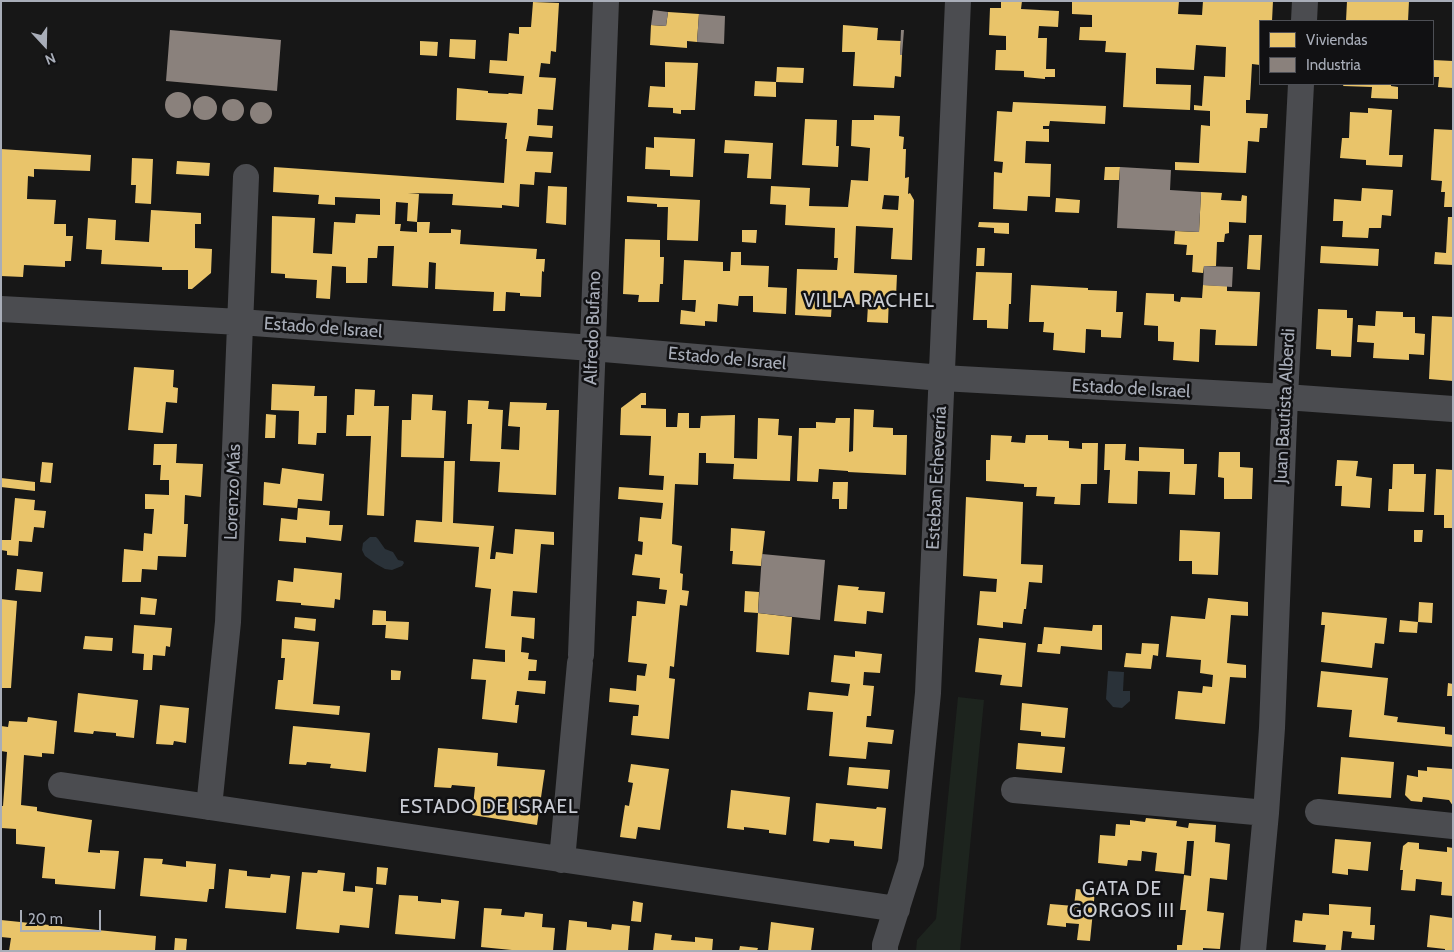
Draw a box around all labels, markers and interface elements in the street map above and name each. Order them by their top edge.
north arrow [20,20,70,70]
legend [1259,20,1434,85]
text: Viviendas [1306,31,1367,49]
text: N [43,49,58,69]
text: Industria [1306,56,1361,74]
street label: Alfredo Bufano [580,270,606,386]
district label: VILLA RACHEL [802,290,936,312]
street label: Estado de Israel [263,313,383,343]
street label: Juan Bautista Alberdi [1270,328,1300,484]
street label: Estado de Israel [667,343,787,375]
street label: Estado de Israel [1071,375,1191,403]
street label: Esteban Echeverría [922,406,952,550]
street label: Lorenzo Más [221,444,245,540]
district label: ESTADO DE ISRAEL [398,796,580,818]
district label: GATA DE GORGOS III [1068,878,1176,922]
scale bar [22,900,104,932]
text: 20 m [28,910,63,928]

